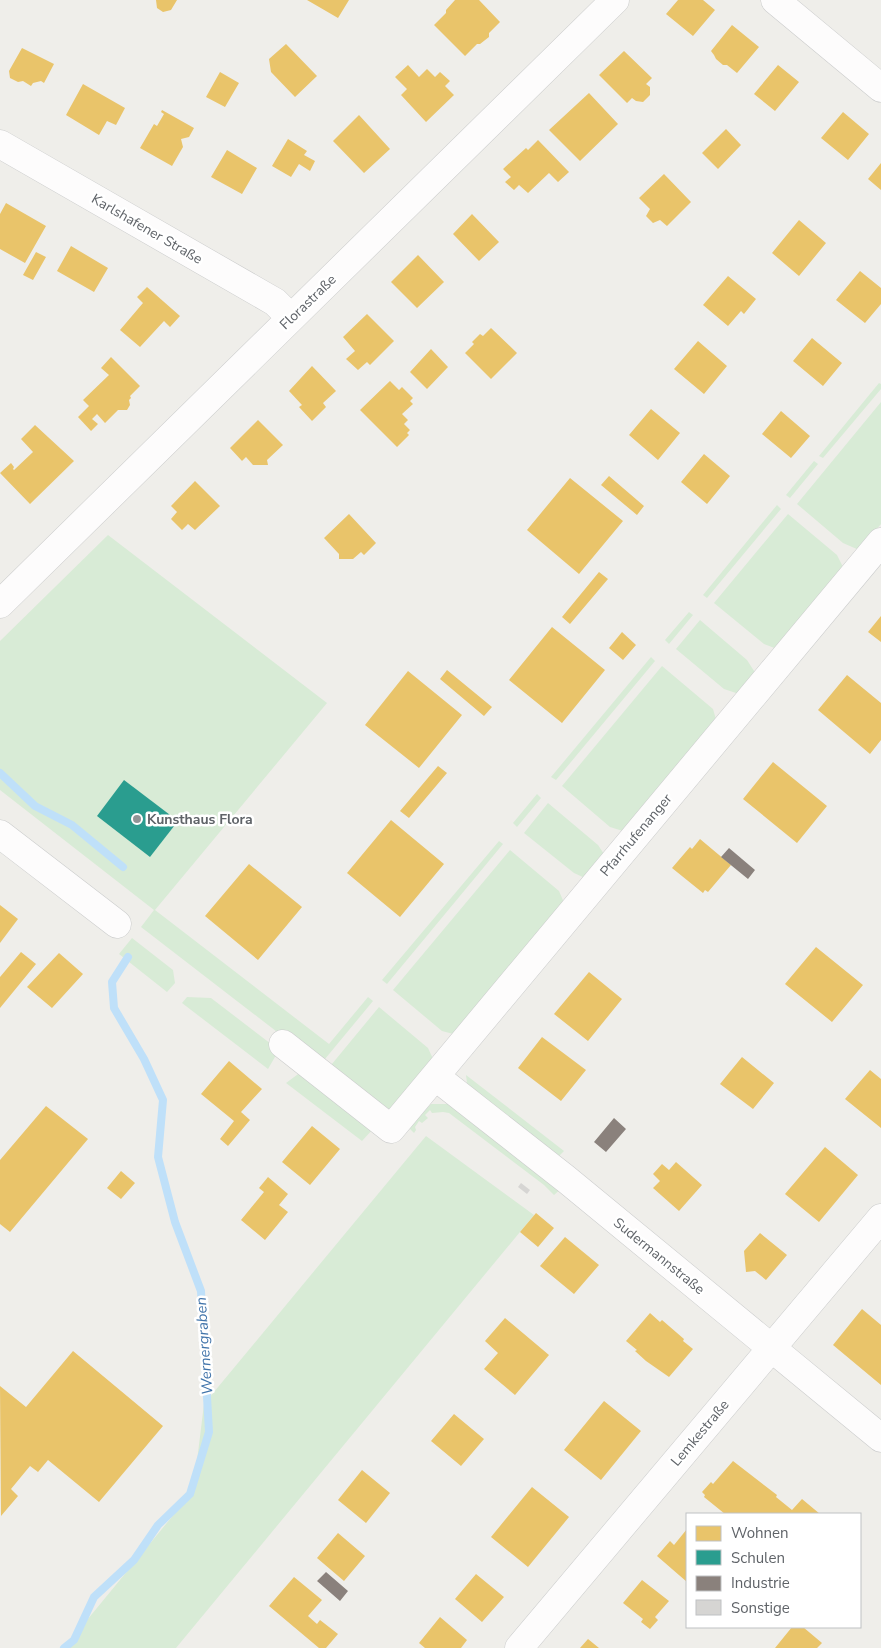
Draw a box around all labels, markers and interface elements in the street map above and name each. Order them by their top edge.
street label: Karlshafener Straße [88,189,206,269]
street label: Florastraße [276,270,340,334]
street label: Pfarrhufenanger [596,790,676,880]
place label: Kunsthaus Flora [147,810,253,829]
marker: Kunsthaus Flora [131,813,143,825]
street label: Sudermannstraße [609,1213,709,1299]
water label: Wernergraben [191,1296,217,1396]
street label: Lemkestraße [667,1396,733,1470]
legend [686,1513,861,1628]
text: Wohnen [731,1523,789,1543]
text: Schulen [731,1548,785,1568]
text: Industrie [731,1573,790,1593]
text: Sonstige [731,1598,790,1618]

